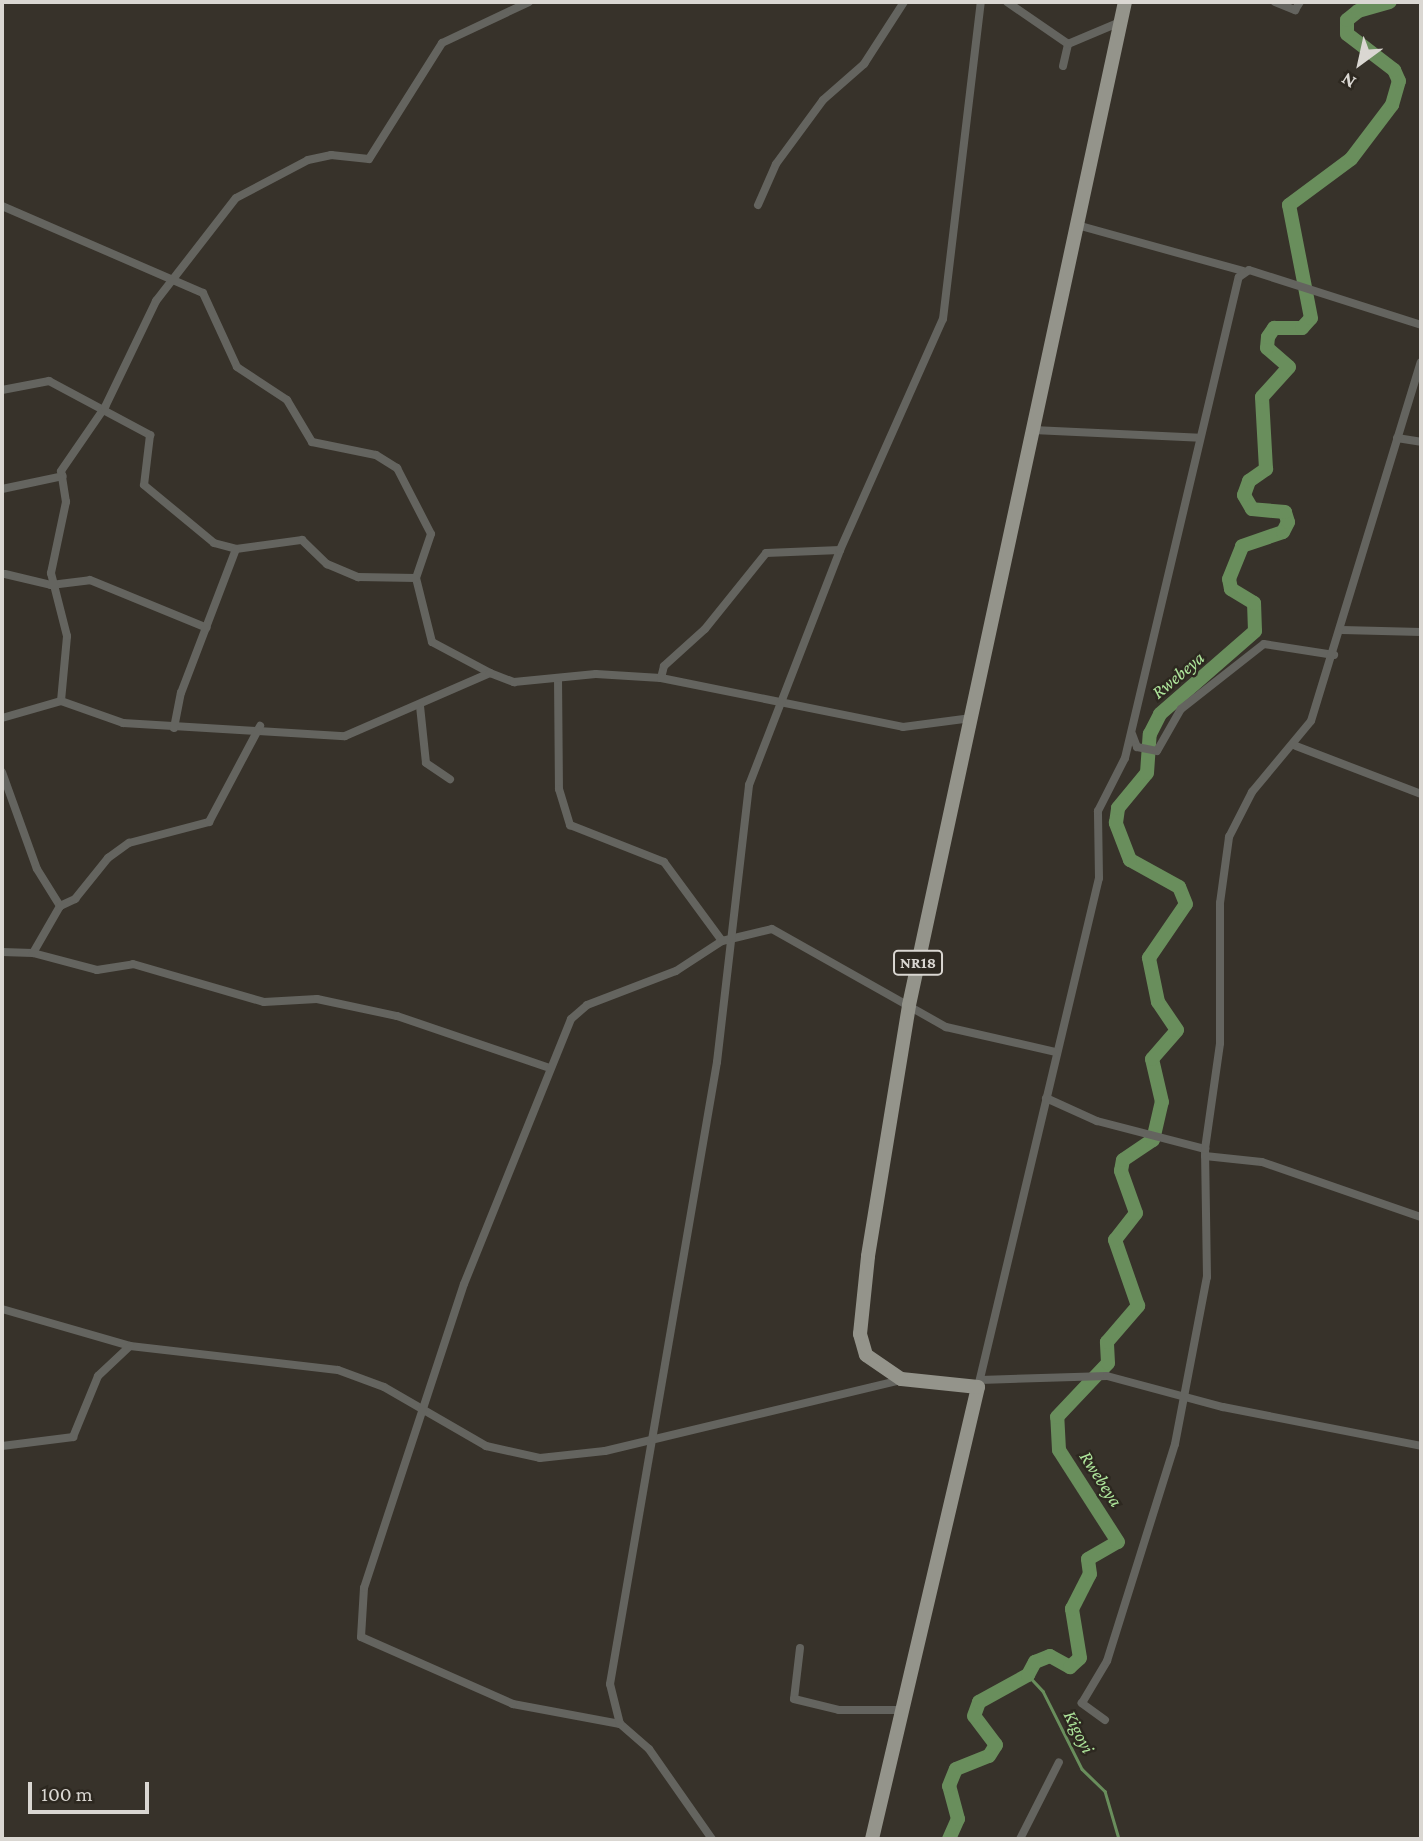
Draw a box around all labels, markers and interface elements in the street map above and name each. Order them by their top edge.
north arrow [1325,28,1395,98]
text: N [1337,69,1359,93]
water label: Rwebeya [1147,646,1209,704]
road number: NR18 [892,951,944,976]
water label: Rwebeya [1075,1447,1127,1511]
water label: Kigoyi [1059,1707,1099,1757]
scale bar [32,1768,152,1812]
text: 100 m [41,1782,93,1806]

